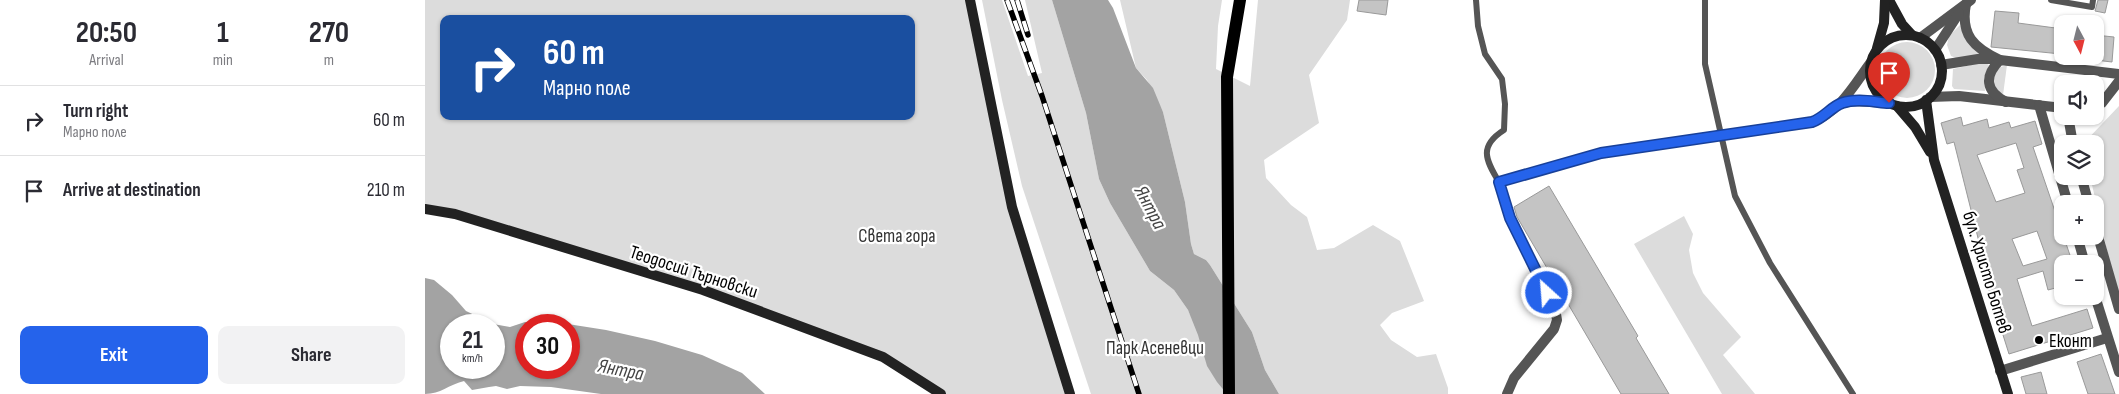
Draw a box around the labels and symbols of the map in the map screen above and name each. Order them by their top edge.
north arrow [2054,15,2104,65]
pin [1868,52,1910,103]
water label: Янтра [1128,181,1172,233]
street label: бул. Христо Ботев [1957,209,2016,336]
park label: Света гора [858,225,936,248]
street label: Теодосий Търновски [627,241,761,304]
position arrow [1520,266,1572,318]
speed limit sign: 30 [515,314,580,379]
place label: Еконт [2049,330,2092,353]
marker: Еконт [2033,334,2045,346]
park label: Парк Асеневци [1106,337,1204,360]
water label: Янтра [595,354,646,386]

